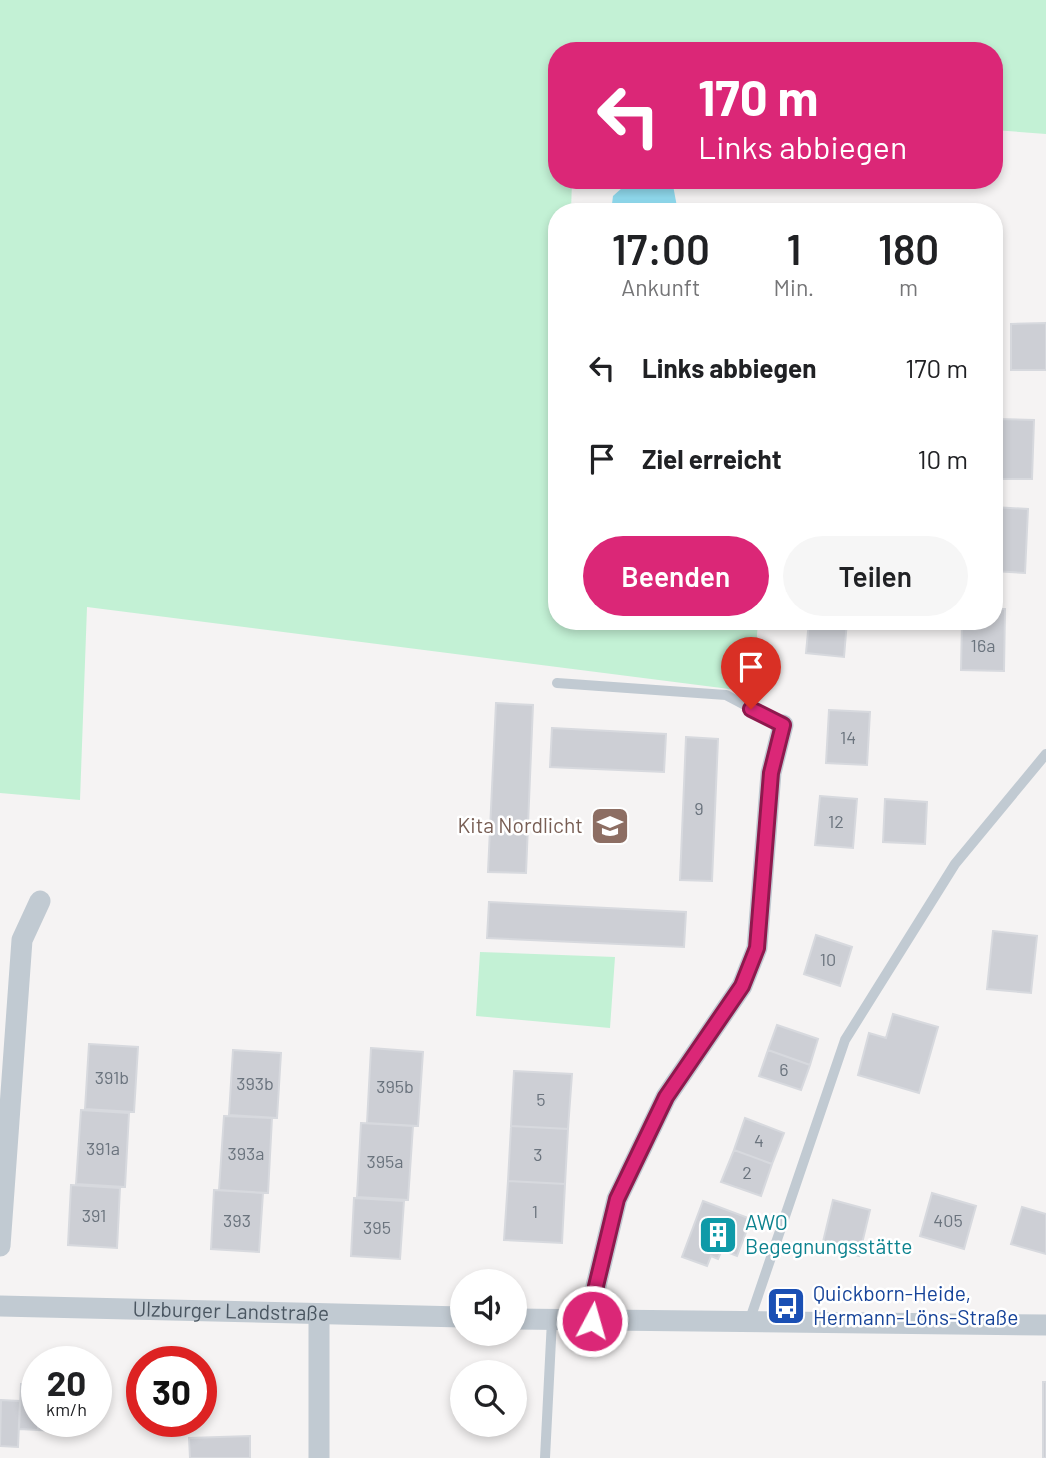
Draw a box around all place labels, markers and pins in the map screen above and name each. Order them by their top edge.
pin [721,637,781,709]
school or university icon: Kita Nordlicht [589,805,631,847]
place label: Kita Nordlicht [458,812,583,837]
place label: AWO Begegnungsstätte [745,1209,912,1258]
building icon: AWO Begegnungsstätte [697,1214,739,1256]
place label: Quickborn-Heide, Hermann-Löns-Straße [813,1280,1018,1329]
bus stop icon: Quickborn-Heide, Hermann-Löns-Straße [765,1285,807,1327]

